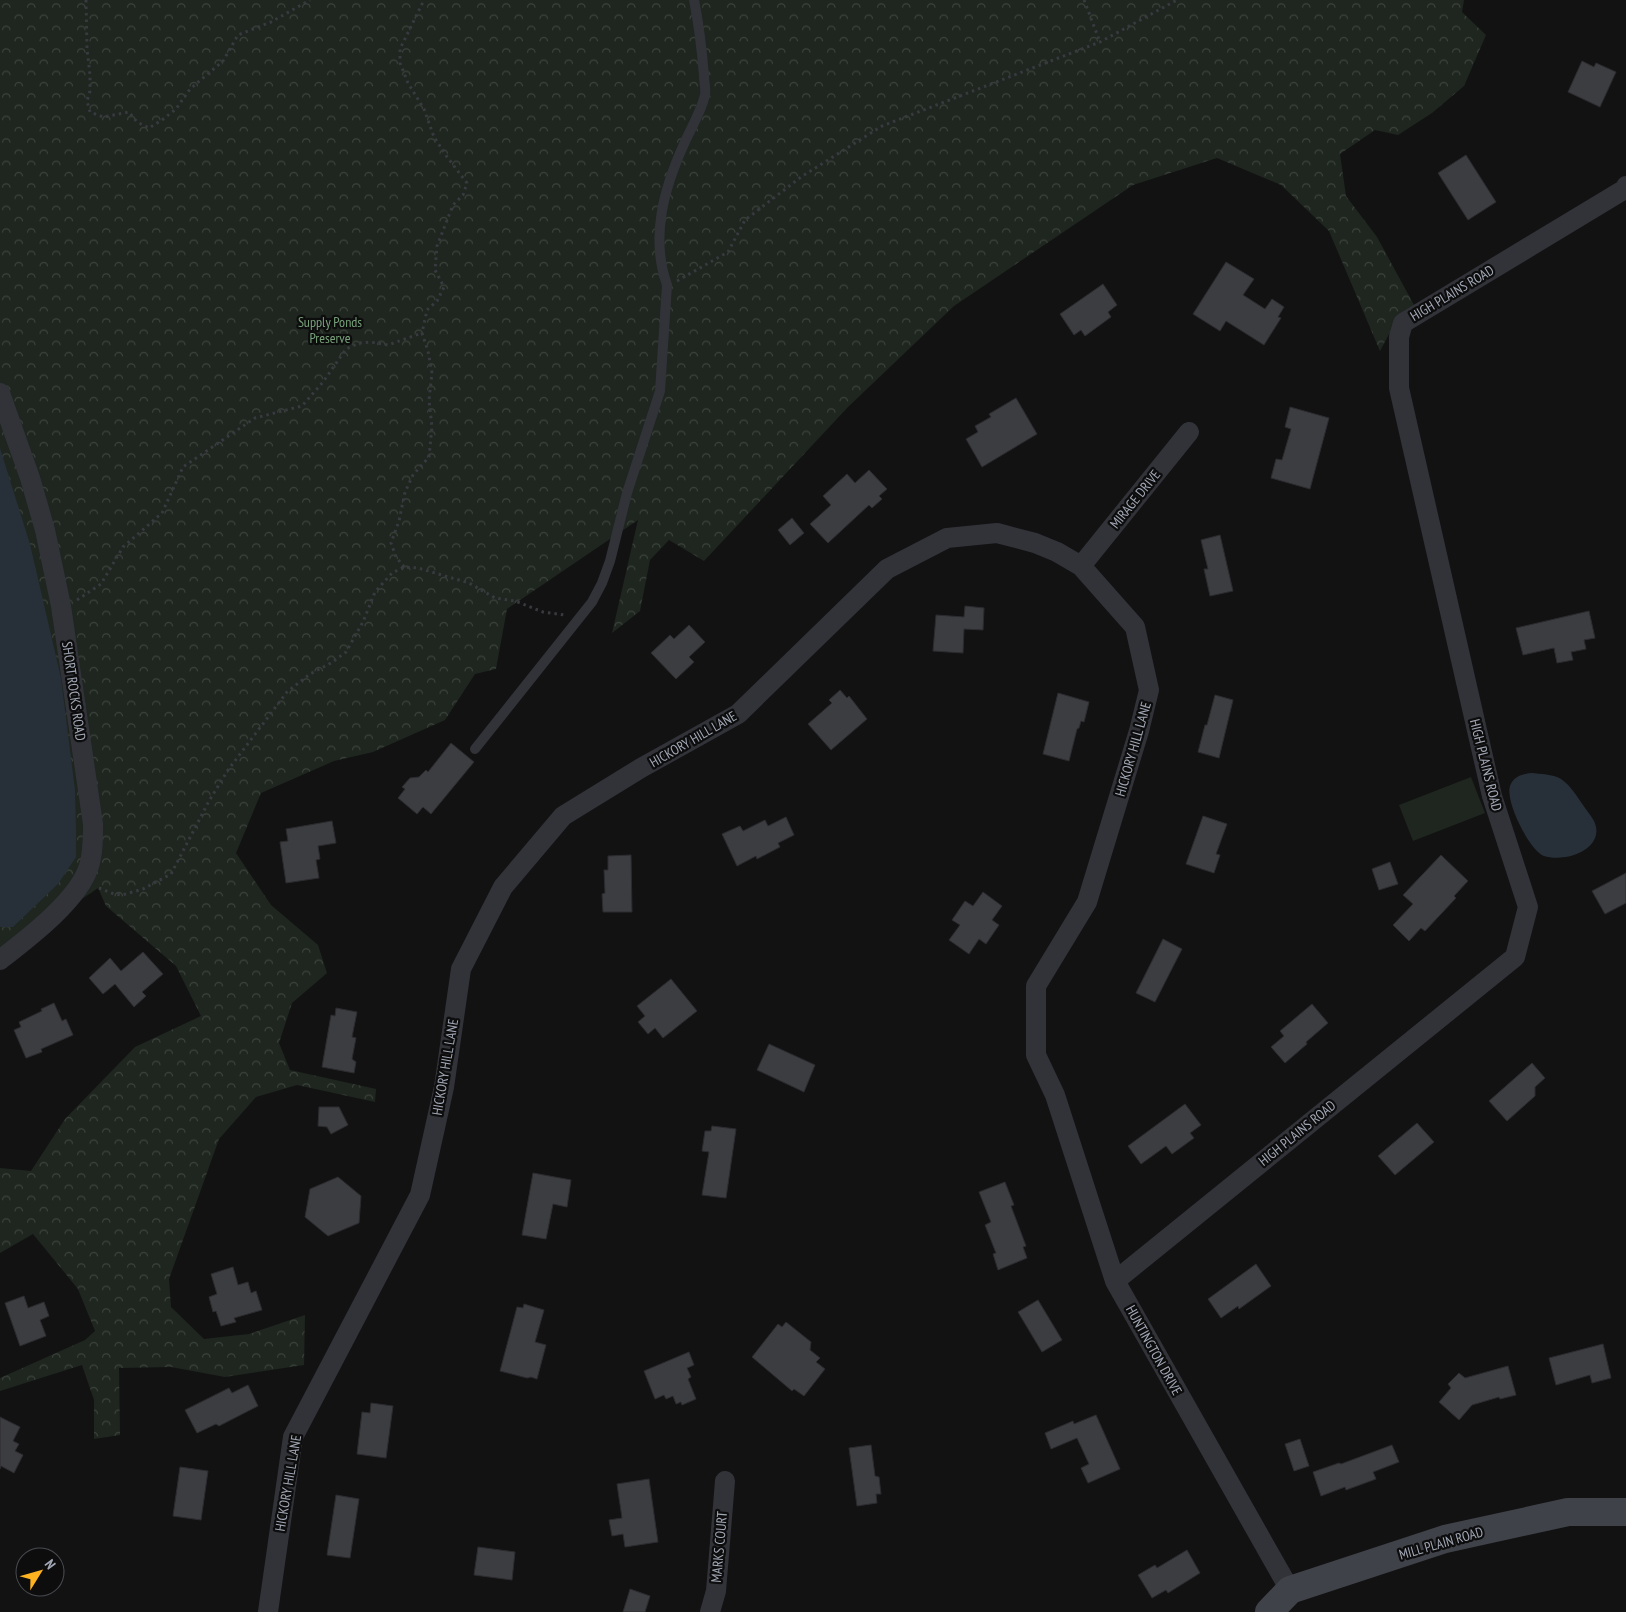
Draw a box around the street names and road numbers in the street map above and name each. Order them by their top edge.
street label: HIGH PLAINS ROAD [1407,261,1497,325]
street label: MIRAGE DRIVE [1106,466,1164,532]
street label: SHORT ROCKS ROAD [58,640,90,742]
street label: HICKORY HILL LANE [1111,700,1155,798]
street label: HICKORY HILL LANE [646,707,740,771]
street label: HIGH PLAINS ROAD [1466,717,1506,813]
street label: HICKORY HILL LANE [428,1017,462,1117]
street label: HIGH PLAINS ROAD [1255,1096,1339,1170]
street label: HUNTINGTON DRIVE [1122,1302,1186,1398]
street label: HICKORY HILL LANE [271,1433,305,1533]
street label: MARKS COURT [707,1510,731,1583]
street label: MILL PLAIN ROAD [1397,1522,1485,1564]

